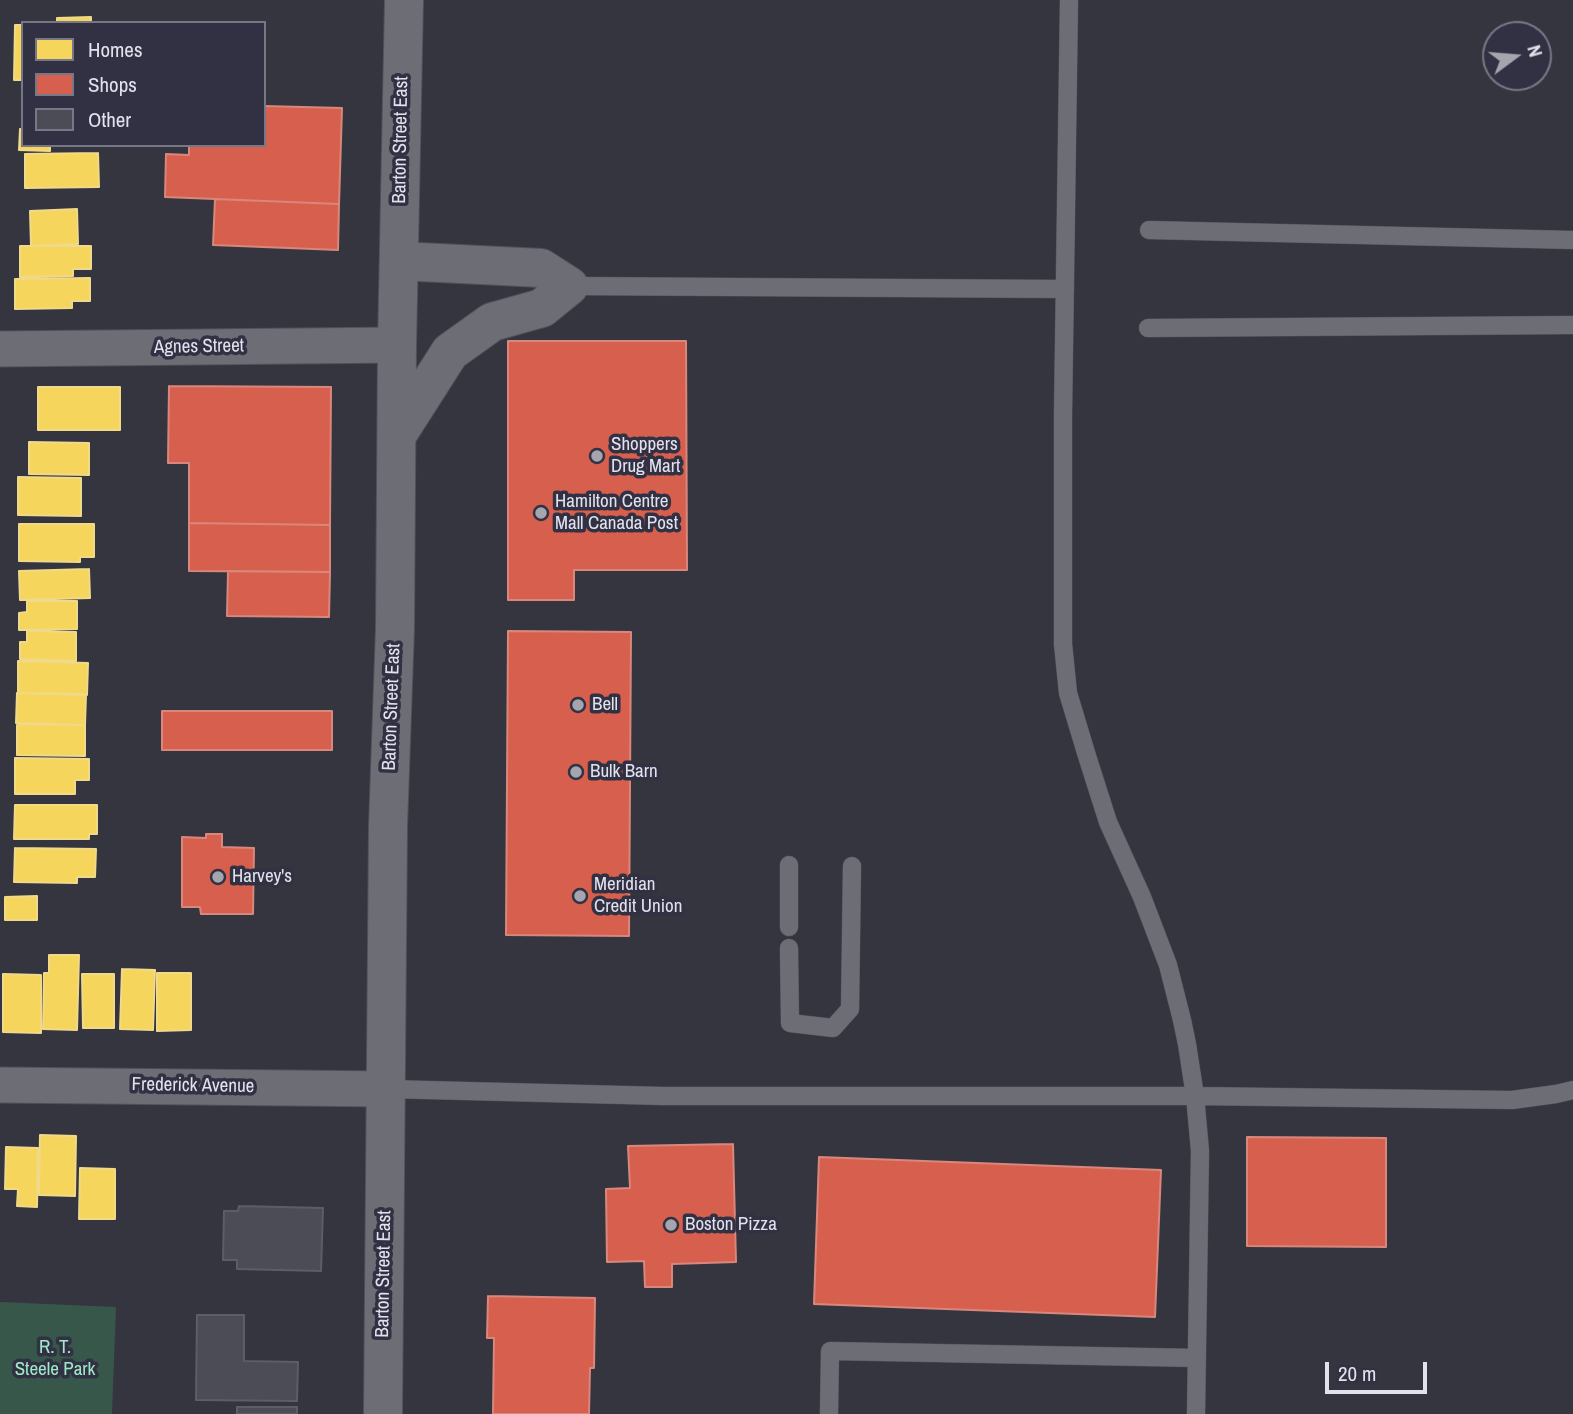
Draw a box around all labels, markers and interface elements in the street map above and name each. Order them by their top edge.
legend [21,21,266,147]
north arrow [1482,21,1552,91]
text: Homes [88,35,143,64]
text: N [1521,42,1549,60]
text: Shops [88,70,137,99]
street label: Barton Street East [388,76,414,204]
text: Other [88,105,131,134]
street label: Agnes Street [154,335,244,359]
place label: Shoppers Drug Mart [611,434,680,478]
marker: Shoppers Drug Mart [589,448,605,464]
place label: Hamilton Centre Mall Canada Post [555,491,678,535]
marker: Hamilton Centre Mall Canada Post [533,505,549,521]
street label: Barton Street East [378,643,406,771]
place label: Bell [592,694,618,716]
marker: Bell [570,697,586,713]
place label: Bulk Barn [590,761,658,783]
marker: Bulk Barn [568,764,584,780]
place label: Harvey's [232,866,292,888]
marker: Harvey's [210,869,226,885]
place label: Meridian Credit Union [594,874,682,918]
marker: Meridian Credit Union [572,888,588,904]
street label: Frederick Avenue [131,1074,255,1098]
street label: Barton Street East [371,1210,397,1338]
place label: Boston Pizza [685,1214,777,1236]
marker: Boston Pizza [663,1217,679,1233]
park label: R. T. Steele Park [15,1337,95,1381]
scale bar [1328,1348,1430,1392]
text: 20 m [1338,1359,1376,1388]

